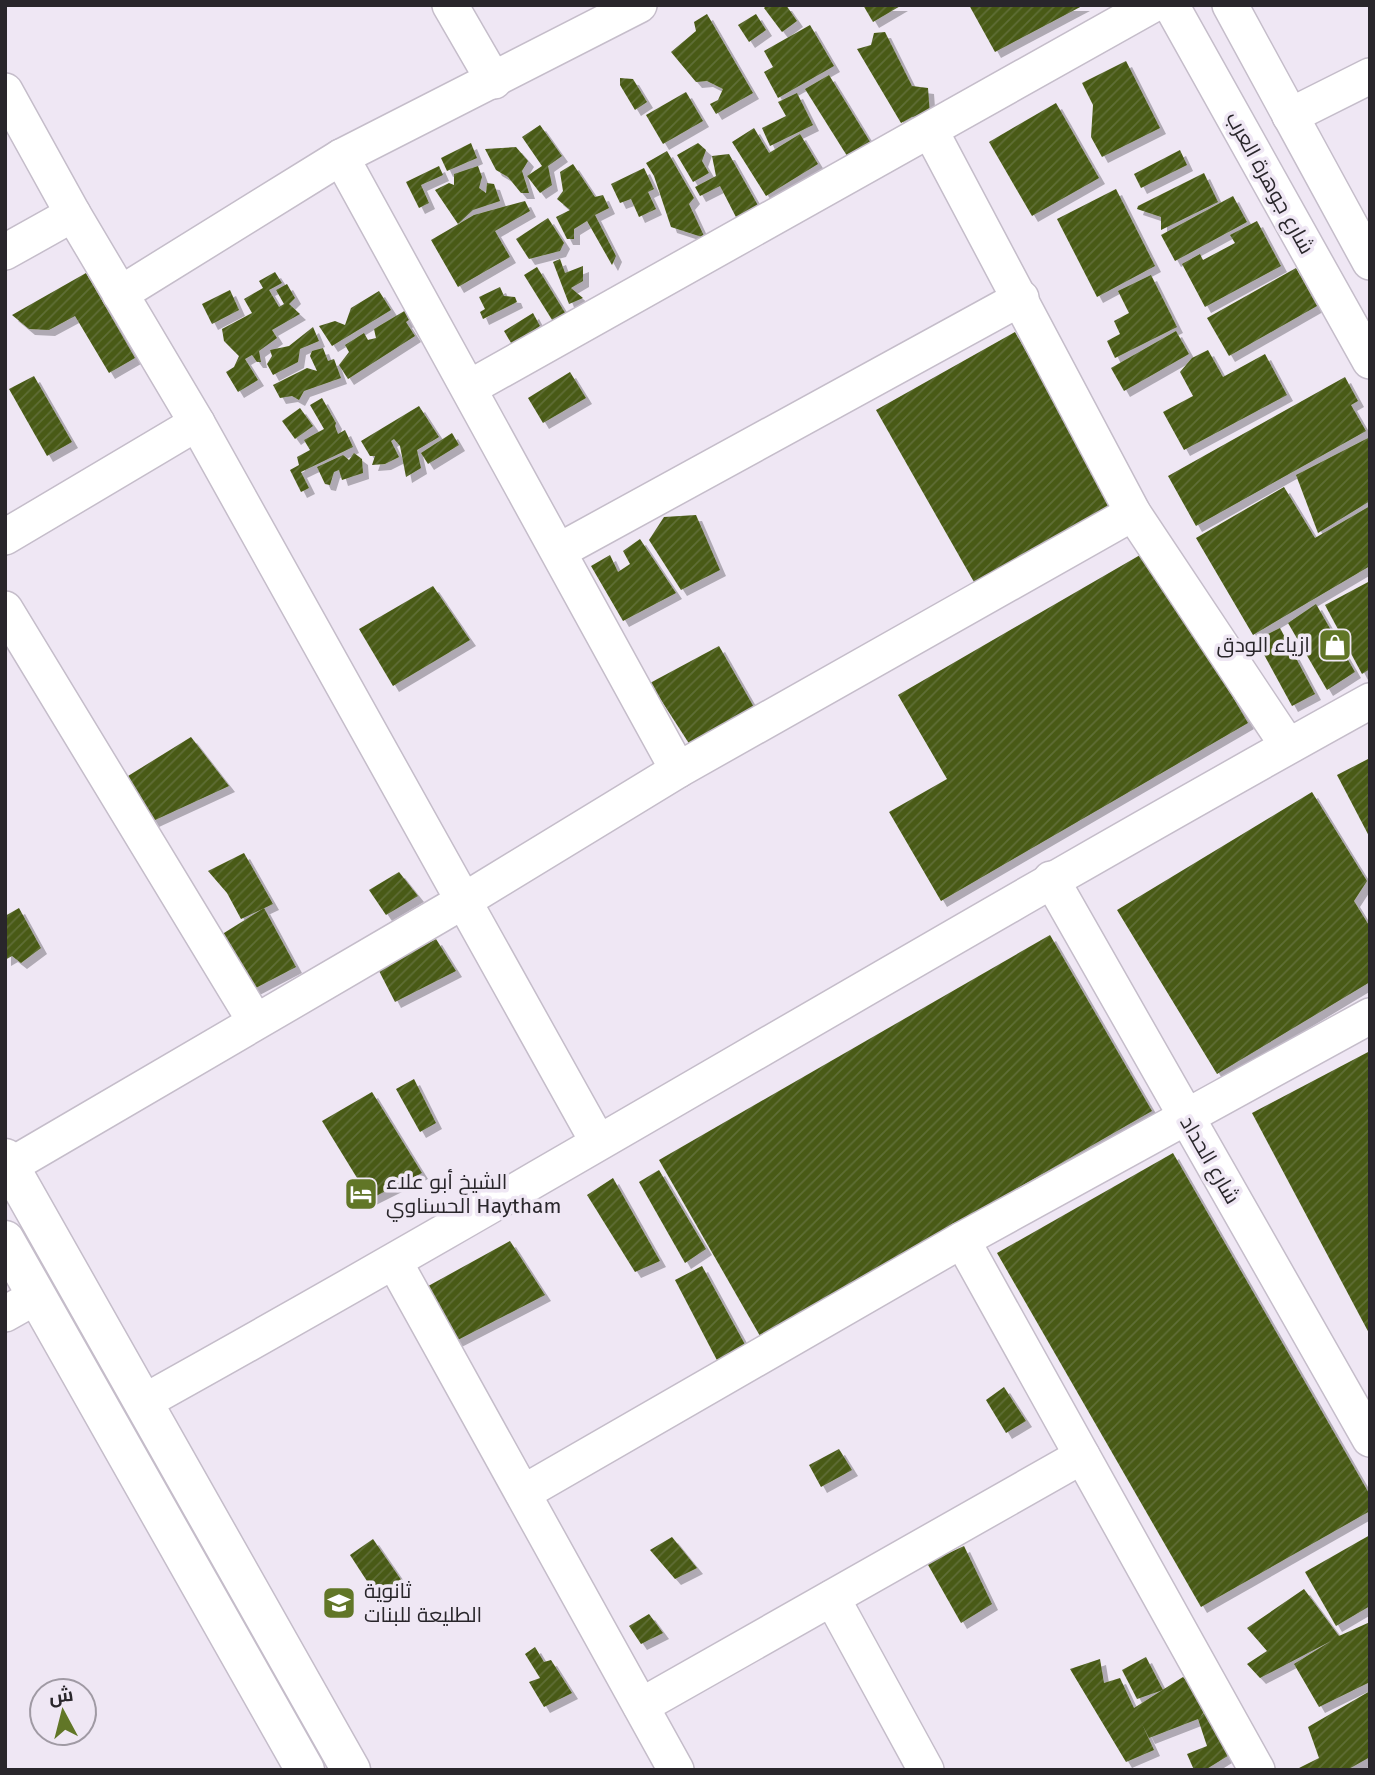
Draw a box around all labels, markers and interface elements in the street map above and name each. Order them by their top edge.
street label: شارع جوهرة العرب [1219,107,1320,259]
shop icon: ازياء الودق [1316,626,1354,664]
place label: ازياء الودق [1217,632,1310,658]
street label: شارع الحداد [1174,1111,1246,1209]
place label: الشيخ أبو علاء الحسناوي Haytham [386,1169,561,1222]
hotel icon: الشيخ أبو علاء الحسناوي Haytham [342,1175,380,1213]
place label: ثانوية الطليعة للبنات [364,1578,482,1628]
school or university icon: ثانوية الطليعة للبنات [320,1584,358,1622]
north arrow [28,1677,98,1747]
text: ش [47,1683,74,1709]

